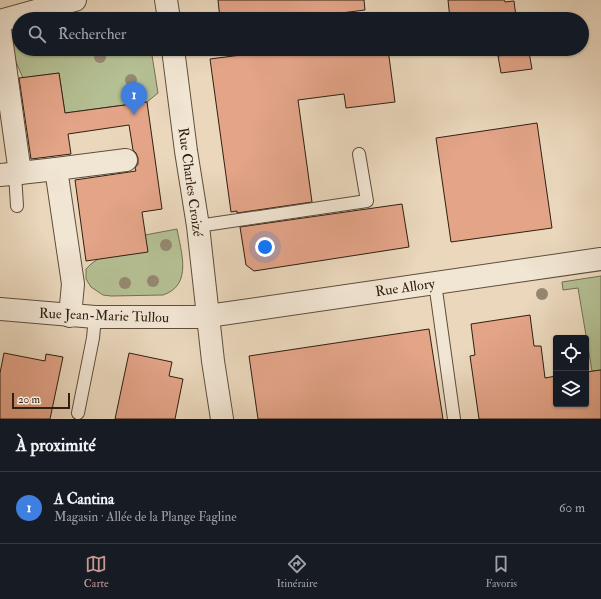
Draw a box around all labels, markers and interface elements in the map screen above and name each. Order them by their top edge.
search box [12,12,589,56]
icon: search [26,23,48,45]
text: Rechercher [58,25,126,44]
pin: 1 [121,82,147,115]
street label: Rue Charles Croizé [174,126,207,238]
your location [255,237,275,257]
street label: Rue Allory [374,275,437,301]
street label: Rue Jean-Marie Tullou [39,305,169,326]
map controls [553,335,589,407]
button: locate [553,335,589,371]
button: layers [553,371,589,407]
scale bar [12,391,70,410]
text: 20 m [18,393,40,406]
text: À proximité [16,435,96,456]
text: A Cantina [54,490,114,509]
text: 1 [27,500,31,516]
text: 60 m [559,500,585,516]
text: Magasin · Allée de la Plange Fagline [54,509,237,525]
tab: Carte [84,553,109,590]
tab: Itinéraire [276,553,318,590]
tab: Favoris [485,553,517,590]

